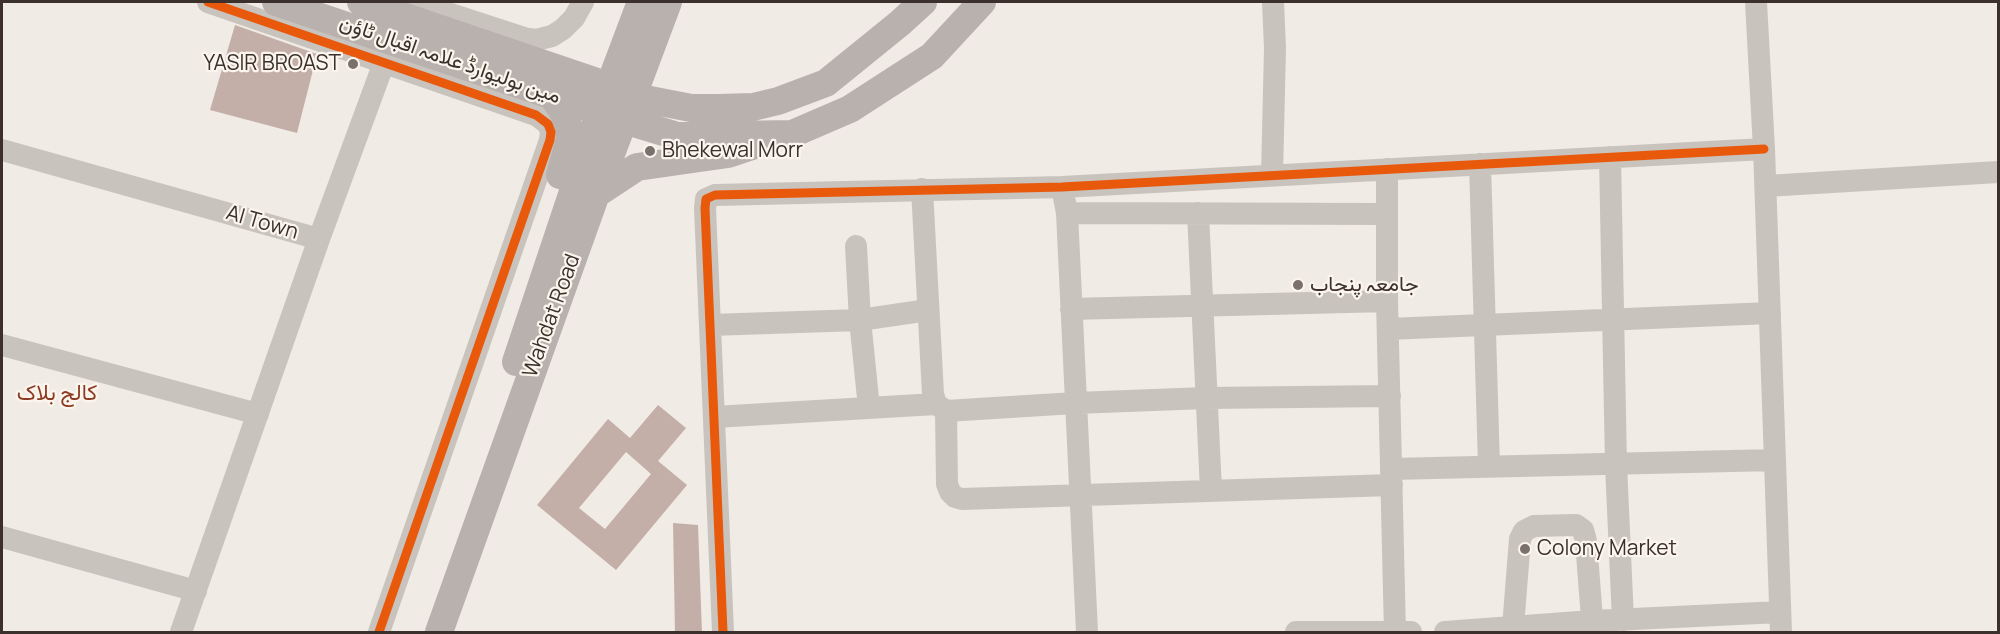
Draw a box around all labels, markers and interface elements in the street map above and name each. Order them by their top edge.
street label: مین بولیوارڈ علامہ اقبال ٹاؤن [336,10,564,110]
place label: YASIR BROAST [203,51,341,77]
marker: YASIR BROAST [346,57,360,71]
place label: Bhekewal Morr [662,138,803,164]
marker: Bhekewal Morr [643,144,657,158]
street label: AI Town [223,201,301,245]
street label: Wahdat Road [518,251,586,381]
place label: جامعہ پنجاب [1310,272,1419,298]
marker: جامعہ پنجاب [1291,278,1305,292]
district label: کالج بلاک [17,381,97,407]
place label: Colony Market [1537,536,1677,562]
marker: Colony Market [1518,542,1532,556]

